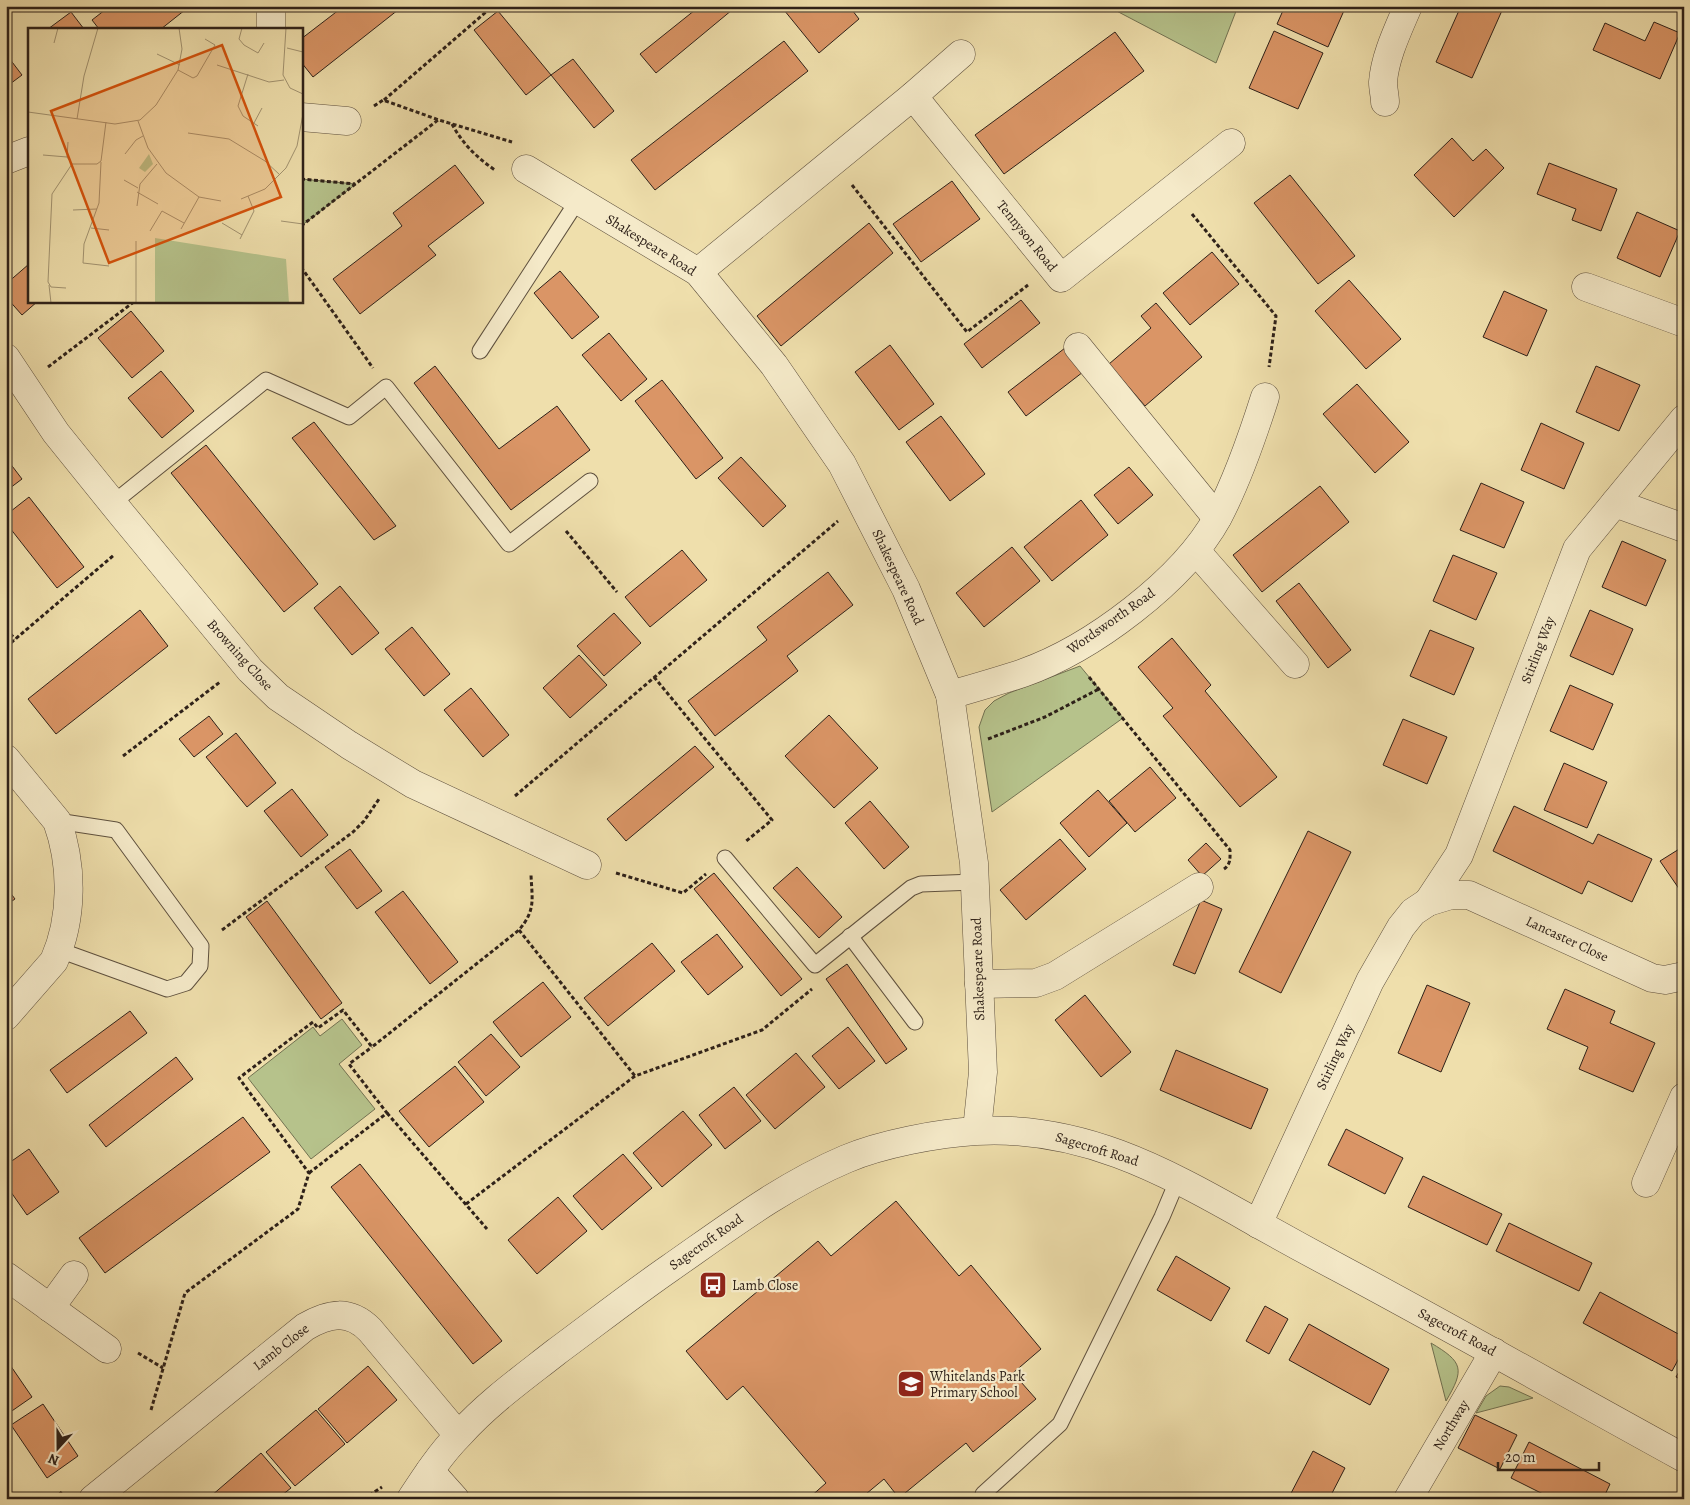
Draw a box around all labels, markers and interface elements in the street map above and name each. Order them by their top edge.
inset map [28,28,302,302]
street label: Tennyson Road [992,196,1062,276]
street label: Shakespeare Road [602,210,700,281]
street label: Shakespeare Road [868,526,929,628]
street label: Wordsworth Road [1062,583,1159,659]
street label: Stirling Way [1516,613,1560,686]
street label: Browning Close [203,615,277,695]
street label: Lancaster Close [1523,912,1611,966]
street label: Shakespeare Road [967,916,989,1021]
street label: Stirling Way [1311,1020,1359,1093]
street label: Sagecroft Road [1053,1127,1141,1171]
street label: Sagecroft Road [665,1209,747,1274]
bus stop icon: Lamb Close [698,1270,728,1300]
place label: Lamb Close [732,1276,798,1295]
street label: Sagecroft Road [1415,1303,1500,1361]
street label: Lamb Close [249,1319,313,1375]
place label: Whitelands Park Primary School [929,1367,1025,1402]
school or university icon: Whitelands Park Primary School [896,1369,926,1399]
street label: Northway [1428,1395,1474,1454]
north arrow [32,1422,82,1472]
scale bar [1498,1440,1599,1472]
text: 20 m [1505,1447,1536,1467]
text: N [45,1449,62,1470]

